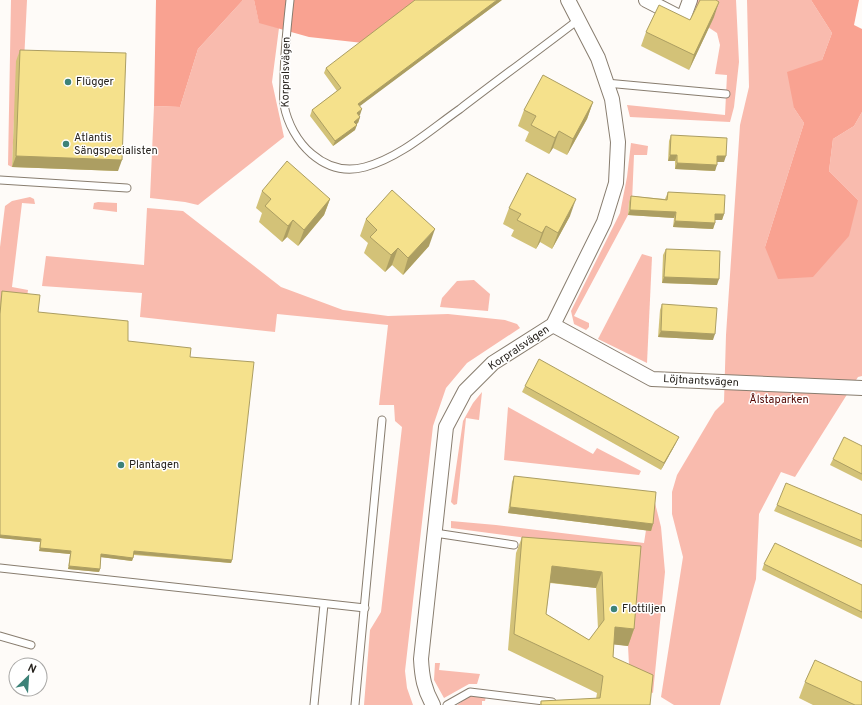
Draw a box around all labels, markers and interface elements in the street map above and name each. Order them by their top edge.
street label: Korpralsvägen [278,37,294,107]
place label: Flügger [76,75,115,89]
marker: Flügger [63,77,73,87]
place label: Atlantis Sängspecialisten [74,131,158,158]
marker: Atlantis Sängspecialisten [61,139,71,149]
street label: Korpralsvägen [486,322,552,374]
street label: Löjtnantsvägen [663,372,739,390]
park label: Ålstaparken [749,393,809,407]
place label: Plantagen [129,458,179,472]
marker: Plantagen [116,460,126,470]
place label: Flottiljen [622,602,666,616]
marker: Flottiljen [609,604,619,614]
north arrow [8,657,48,697]
text: N [25,661,38,677]

